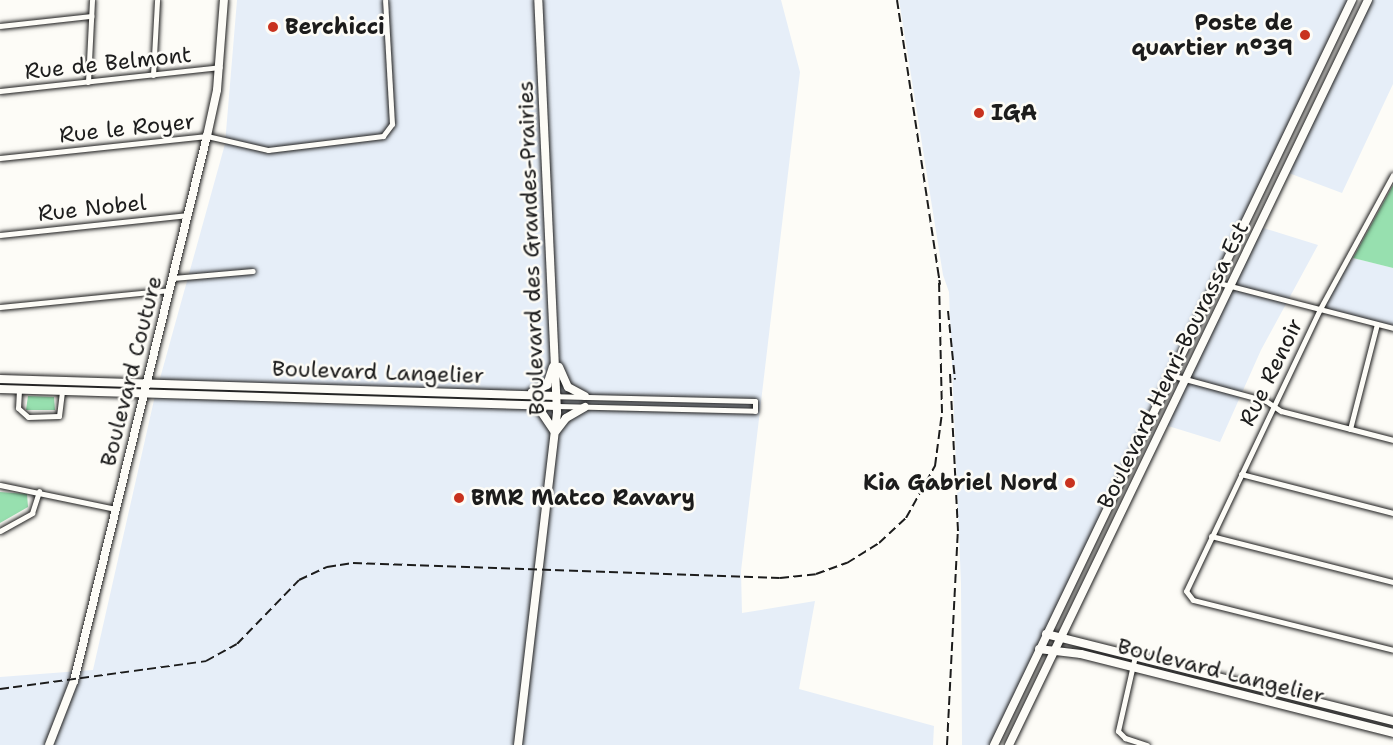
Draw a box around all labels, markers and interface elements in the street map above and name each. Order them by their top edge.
place label: Poste de quartier n°39 [1132,9,1293,60]
place label: Berchicci [285,14,385,40]
marker: Berchicci [266,20,280,34]
marker: Poste de quartier n°39 [1298,28,1312,42]
street label: Rue de Belmont [23,41,193,85]
street label: Boulevard des Grandes-Prairies [512,80,550,416]
place label: IGA [991,100,1037,126]
marker: IGA [972,106,986,120]
street label: Rue le Royer [58,108,196,148]
street label: Rue Nobel [37,189,147,227]
street label: Boulevard Henri-Bourassa Est [1092,217,1254,513]
street label: Boulevard Couture [95,273,167,469]
street label: Rue Renoir [1234,314,1308,430]
street label: Boulevard Langelier [271,355,485,389]
place label: Kia Gabriel Nord [863,470,1058,496]
marker: Kia Gabriel Nord [1063,476,1077,490]
place label: BMR Matco Ravary [471,485,695,511]
marker: BMR Matco Ravary [452,491,466,505]
street label: Boulevard Langelier [1115,633,1327,709]

